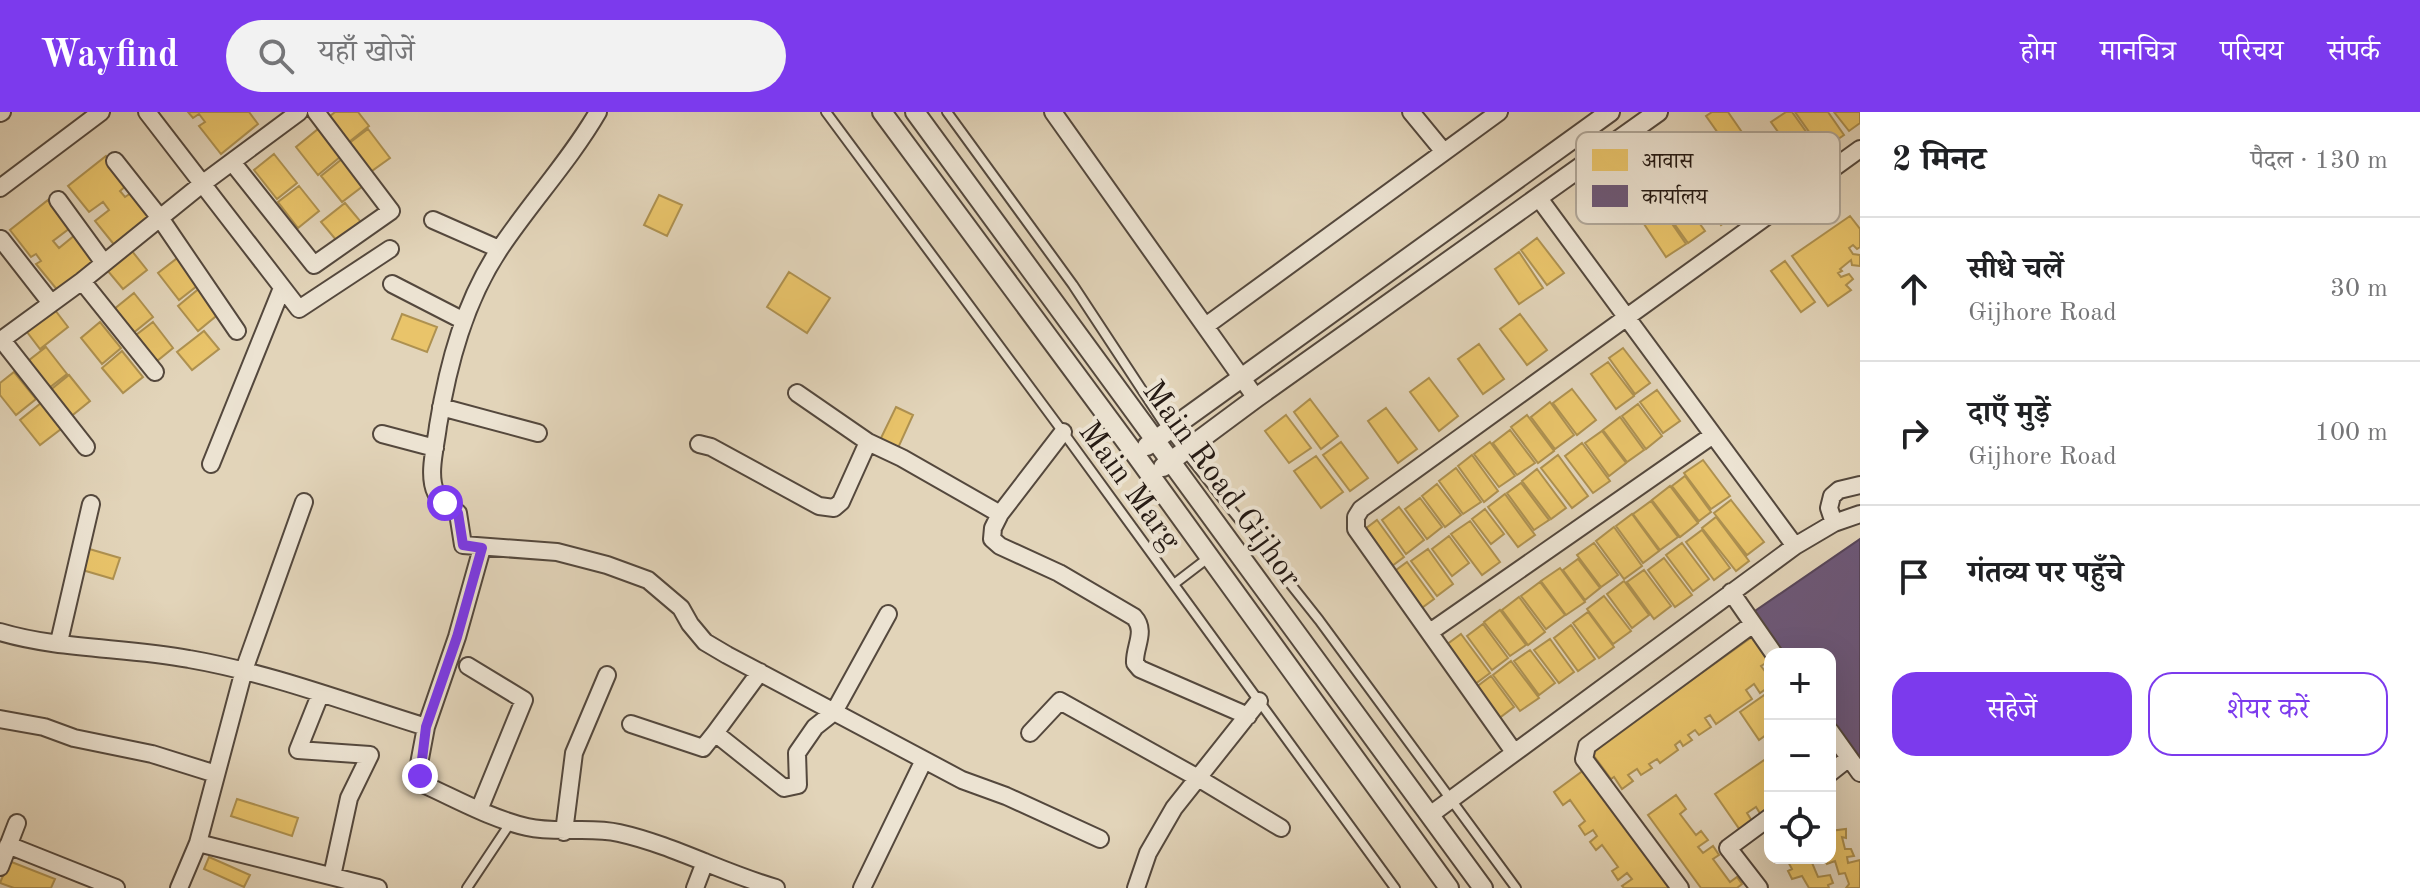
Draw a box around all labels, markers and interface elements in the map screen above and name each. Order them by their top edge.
search box [226,20,786,92]
icon: search [254,34,298,78]
text: Wayfind [40,37,178,75]
text: यहाँ खोजें [318,38,415,68]
text: होम [2020,39,2056,67]
text: मानचित्र [2100,39,2176,67]
text: परिचय [2220,39,2283,67]
text: संपर्क [2327,39,2380,67]
legend [1576,132,1840,224]
text: 2 मिनट [1892,144,1986,178]
text: पैदल · 130 m [2250,148,2388,174]
text: आवास [1642,151,1695,173]
text: कार्यालय [1641,184,1709,209]
text: सीधे चलें [1968,255,2063,285]
icon: ahead [1892,267,1936,311]
text: 30 m [2330,276,2388,302]
text: Gijhore Road [1968,300,2117,326]
street label: Main Road Gijhor [1135,376,1306,594]
text: दाएँ मुड़ें [1968,399,2050,429]
icon: right [1892,411,1936,455]
street label: Main Marg [1071,416,1186,557]
text: 100 m [2315,420,2388,446]
text: Gijhore Road [1968,444,2117,470]
route start [427,485,463,521]
icon: arrive [1892,555,1936,599]
text: गंतव्य पर पहुँचे [1968,559,2124,589]
map controls [1764,648,1836,864]
button: + [1764,648,1836,720]
button: सहेजें [1892,672,2132,756]
button: शेयर करें [2148,672,2388,756]
button: − [1764,720,1836,792]
route end [402,758,438,794]
button: locate [1764,792,1836,864]

